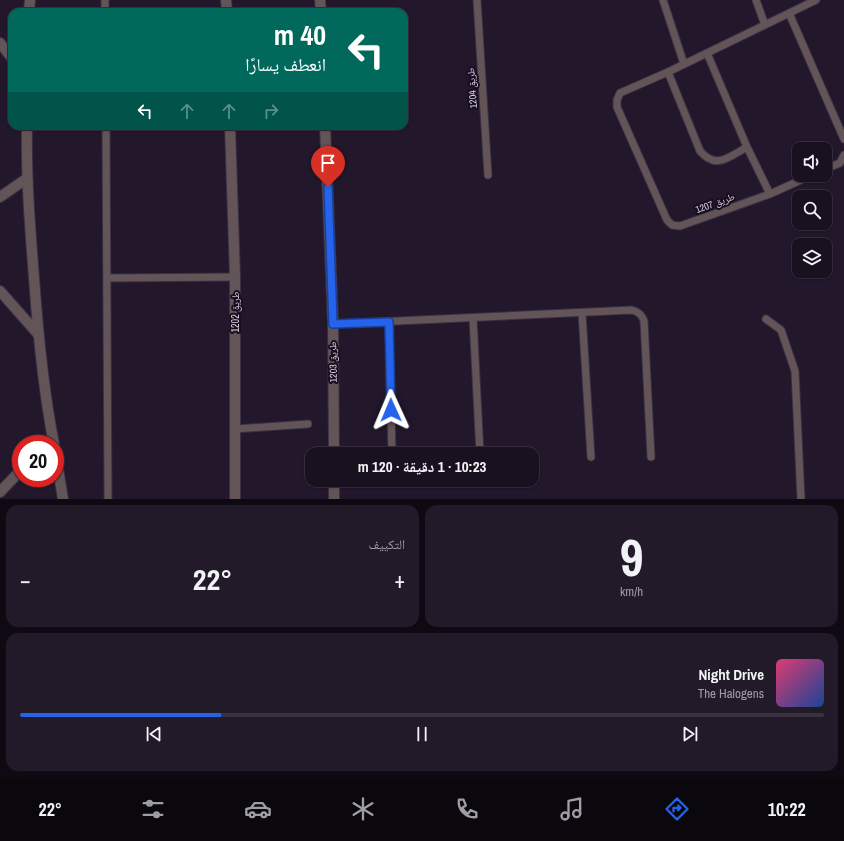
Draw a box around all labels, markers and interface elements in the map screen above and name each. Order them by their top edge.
text: 40 m [274,16,326,54]
icon: left [340,24,392,76]
text: انعطف يسارًا [245,52,326,77]
street label: طريق 1204 [464,67,480,109]
icon: left [134,100,156,122]
icon: ahead [176,100,198,122]
icon: ahead [218,100,240,122]
icon: right [260,100,282,122]
map controls [792,142,832,278]
button: sound [792,142,832,182]
pin [311,146,345,187]
icon: arrive [317,152,339,174]
street label: طريق 1207 [693,190,737,216]
button: search [792,190,832,230]
button: layers [792,238,832,278]
street label: طريق 1202 [229,291,242,333]
street label: طريق 1203 [326,341,340,383]
position arrow [370,389,412,431]
speed limit sign: 20 [12,435,64,487]
text: 10:23 · 1 دقيقة · 120 m [358,456,486,477]
text: 9 [620,522,643,592]
text: التكييف [369,536,405,553]
text: 22° [193,559,232,599]
text: − [20,565,31,595]
text: + [394,565,405,595]
text: km/h [620,583,643,600]
text: Night Drive [698,664,764,685]
text: The Halogens [698,685,764,702]
icon: previous [143,723,165,745]
icon: pause [411,723,433,745]
icon: next [679,723,701,745]
icon: filters [139,795,167,823]
icon: car [244,795,272,823]
icon: climate [349,795,377,823]
icon: phone [453,795,481,823]
icon: music [558,795,586,823]
icon: directions [663,795,691,823]
text: 22° [38,797,62,822]
text: 10:22 [768,797,806,822]

